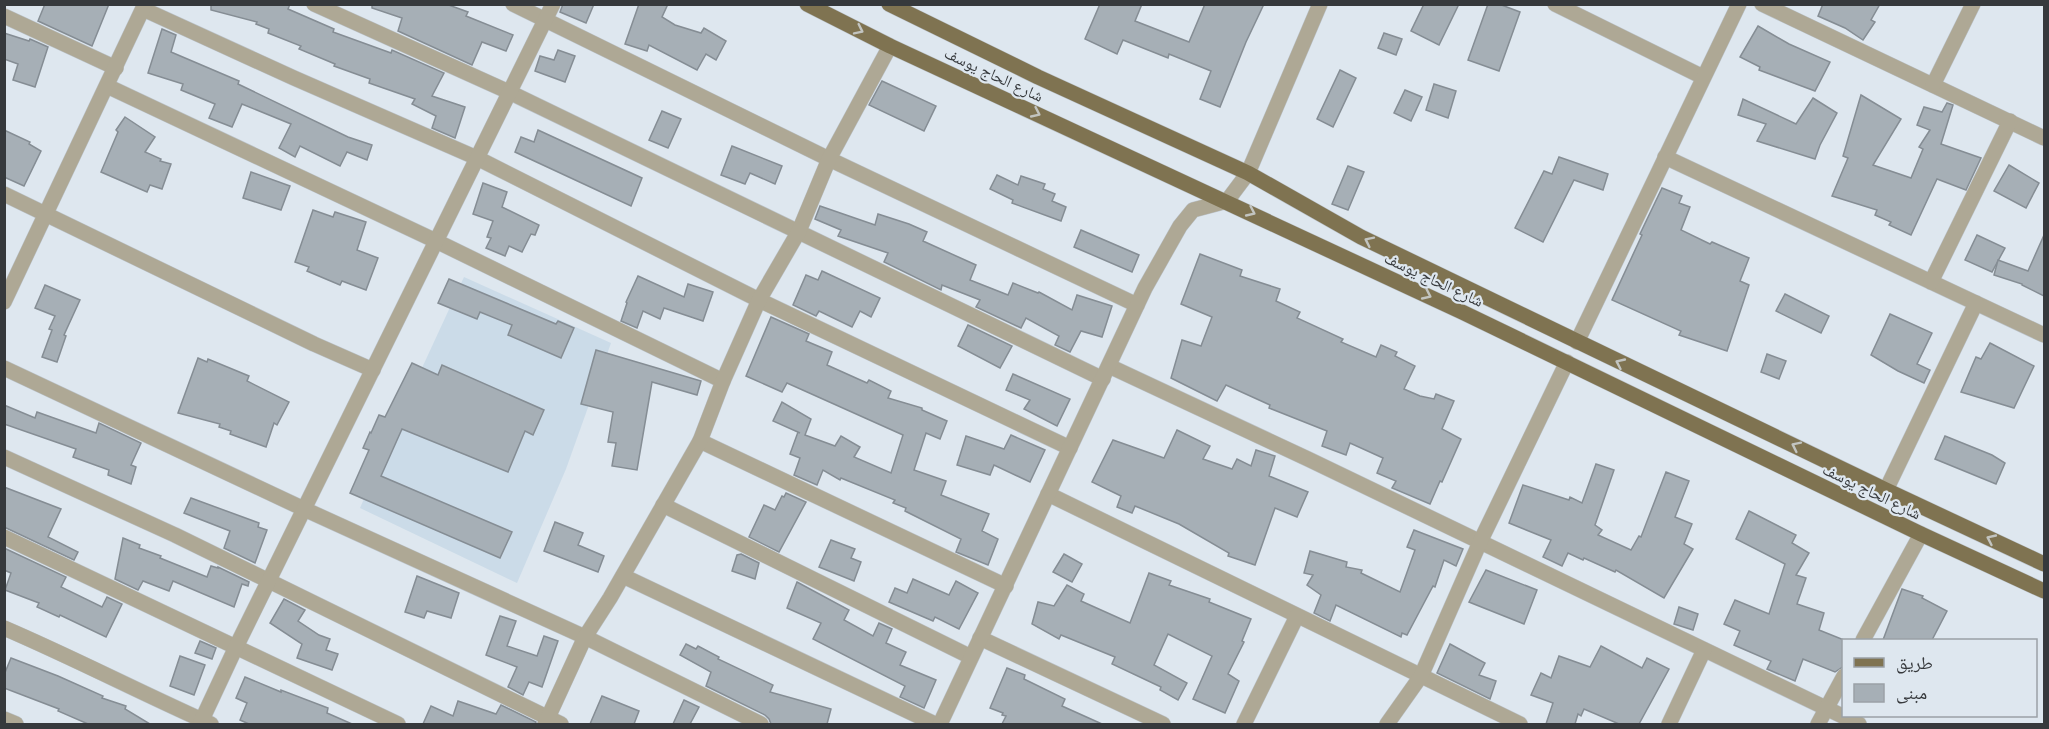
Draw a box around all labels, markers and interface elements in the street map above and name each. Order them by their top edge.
one-way arrow [853,23,864,35]
street label: شارع الحاج يوسف [941,43,1046,107]
one-way arrow [1029,105,1040,117]
one-way arrow [1244,205,1255,217]
one-way arrow [1365,237,1376,249]
street label: شارع الحاج يوسف [1381,248,1486,312]
one-way arrow [1421,288,1432,300]
one-way arrow [1616,358,1627,370]
one-way arrow [1792,442,1803,454]
street label: شارع الحاج يوسف [1819,459,1924,524]
one-way arrow [1987,535,1998,547]
legend [1842,639,2037,717]
text: طريق [1896,652,1933,674]
text: مبنى [1896,682,1927,704]

